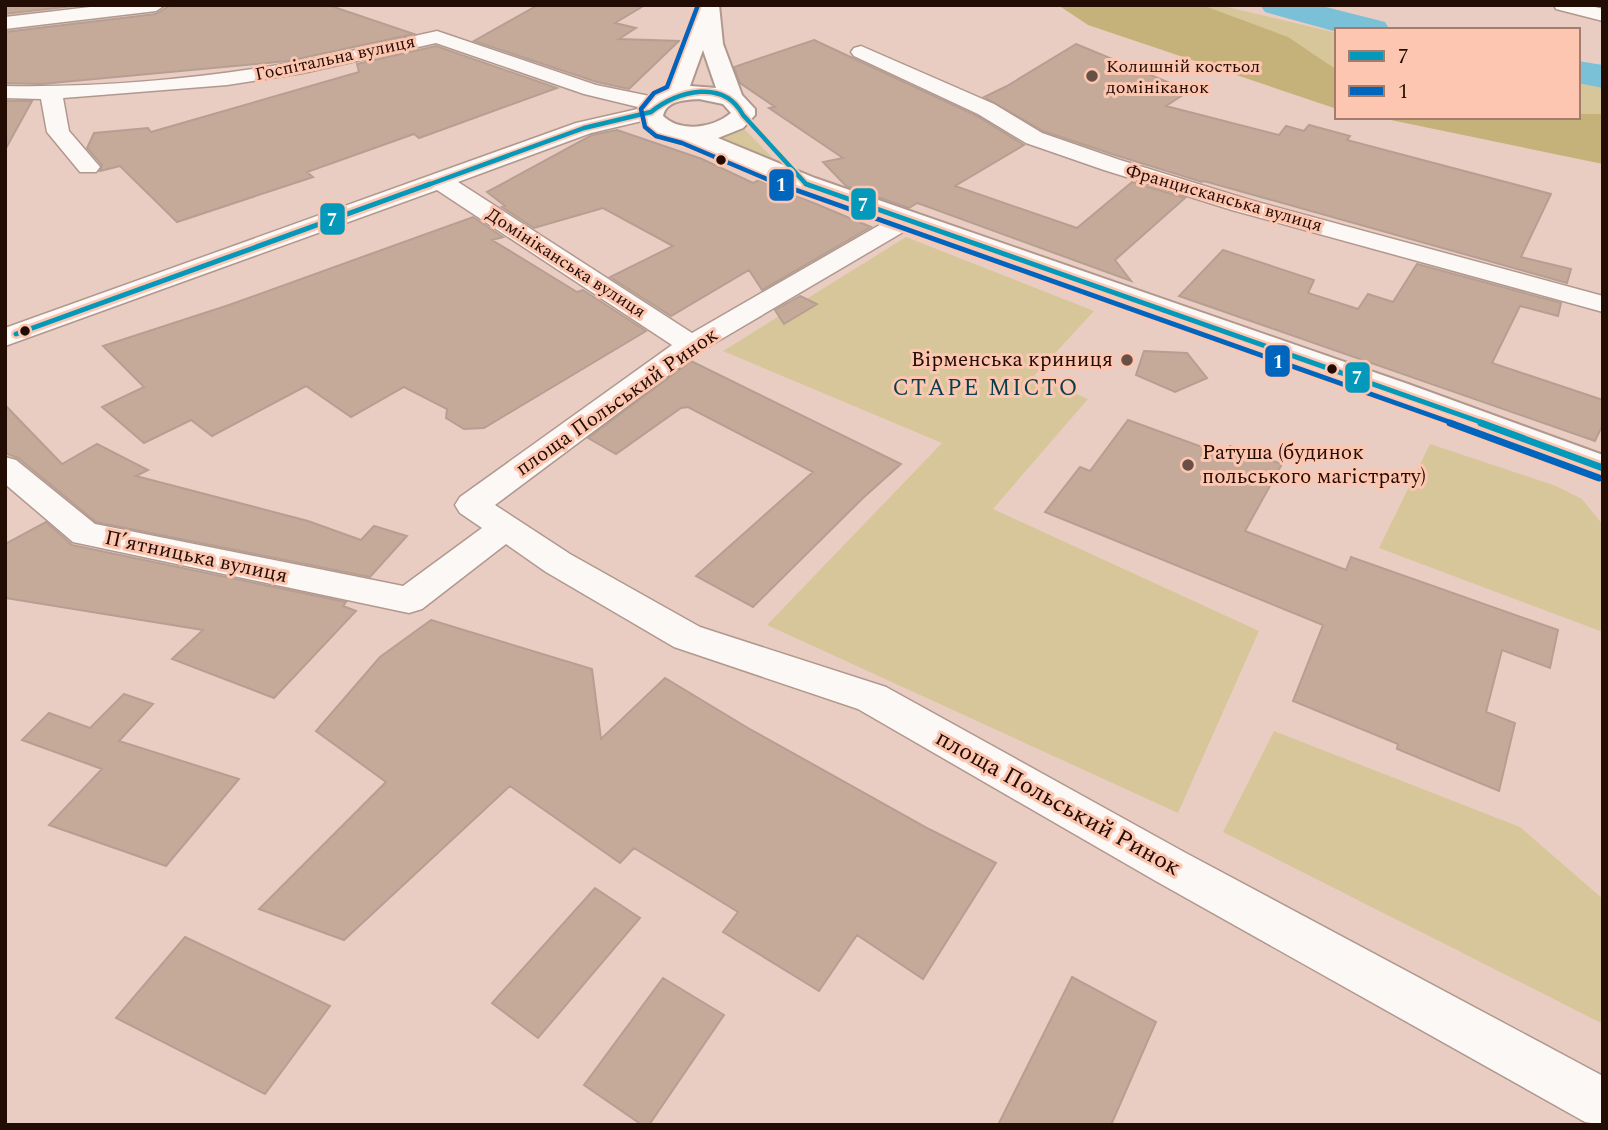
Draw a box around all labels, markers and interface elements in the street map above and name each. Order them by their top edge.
street label: Госпітальна вулиця [253,28,417,88]
legend [1335,28,1580,119]
text: 7 [1398,41,1409,73]
place label: Колишній костьол домініканок [1106,53,1260,101]
marker: Колишній костьол домініканок [1084,68,1100,84]
text: 1 [1398,76,1409,108]
unlabelled marker [714,153,728,167]
street label: Францисканська вулиця [1123,157,1325,239]
line badge: 1 [768,168,795,202]
text: 1 [776,171,786,200]
line badge: 7 [850,187,877,221]
text: 7 [858,191,868,220]
street label: Домініканська вулиця [481,201,651,325]
line badge: 7 [319,202,346,236]
text: 7 [327,206,337,235]
street label: площа Польський Ринок [509,319,725,484]
unlabelled marker [18,324,32,338]
place label: Вірменська криниця [911,344,1113,376]
line badge: 1 [1264,344,1291,378]
text: 1 [1273,348,1283,377]
marker: Вірменська криниця [1119,352,1135,368]
line badge: 7 [1344,361,1371,394]
unlabelled marker [1325,362,1339,376]
text: 7 [1352,364,1362,393]
district label: СТАРЕ МІСТО [893,371,1079,406]
place label: Ратуша (будинок польського магістрату) [1202,437,1426,493]
marker: Ратуша (будинок польського магістрату) [1180,457,1196,473]
street label: Пʼятницька вулиця [102,522,290,592]
street label: площа Польський Ринок [929,720,1187,886]

